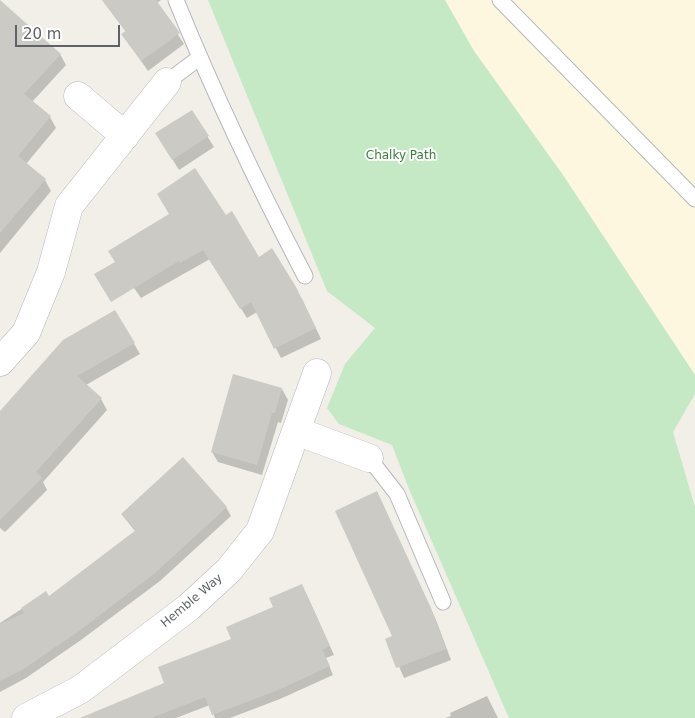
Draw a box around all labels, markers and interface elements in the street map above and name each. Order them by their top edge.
scale bar [18,15,122,47]
text: 20 m [23,25,61,43]
park label: Chalky Path [366,149,436,163]
street label: Hemble Way [158,571,226,631]

